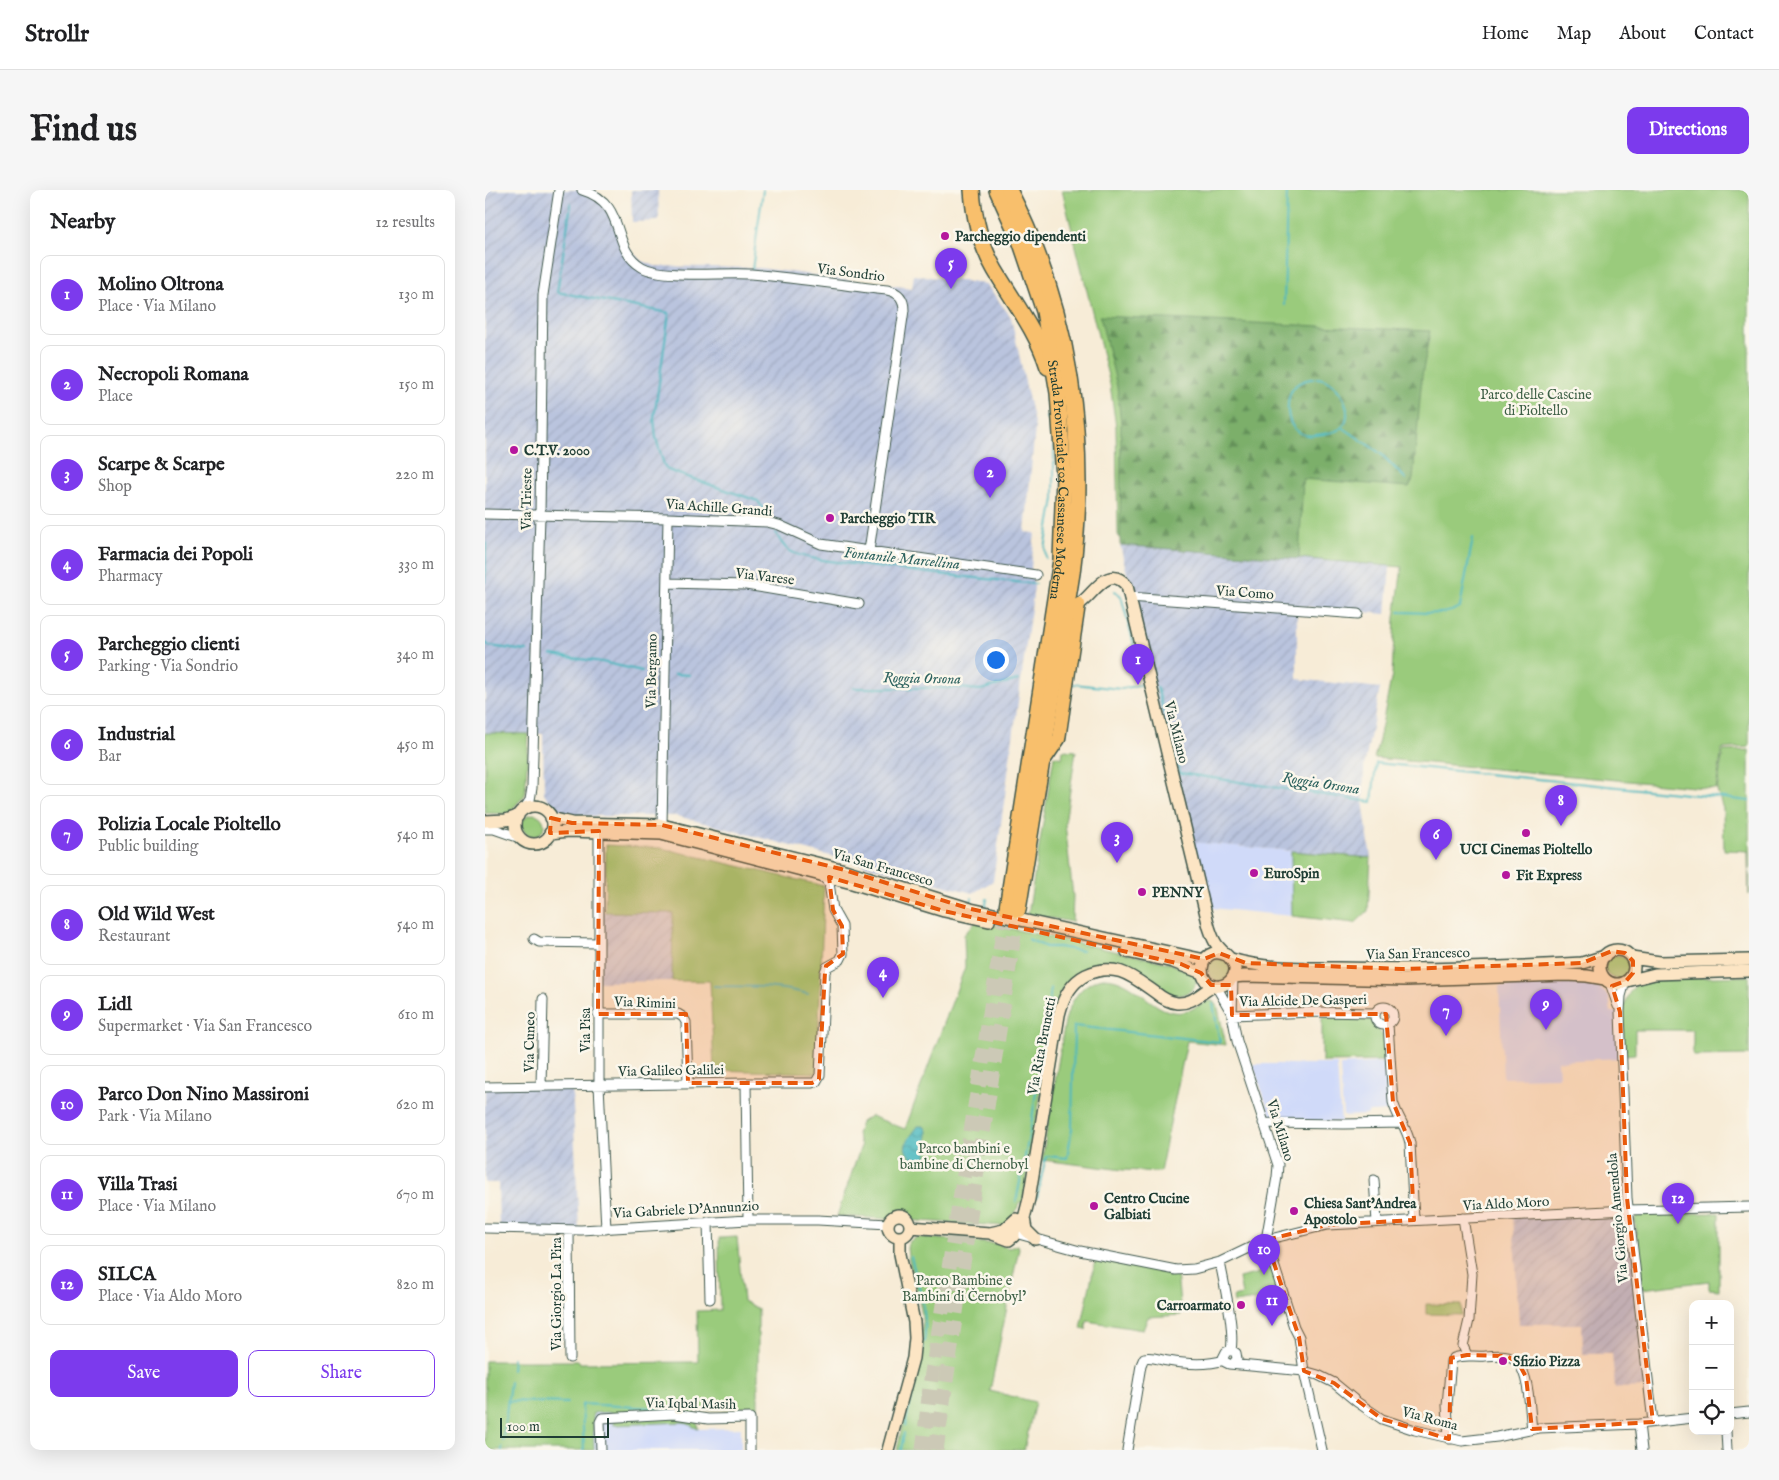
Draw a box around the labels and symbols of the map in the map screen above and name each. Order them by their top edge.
place label: Parcheggio dipendenti [955,228,1086,246]
marker: Parcheggio dipendenti [939,230,951,242]
pin: 5 [935,248,967,289]
street label: Via Sondrio [815,260,886,286]
street label: Strada Provinciale 103 Cassanese Moderna [1042,359,1072,602]
park label: Parco delle Cascine di Pioltello [1480,386,1592,420]
place label: C.T.V. 2000 [524,442,590,460]
marker: C.T.V. 2000 [508,444,520,456]
pin: 2 [974,457,1006,498]
street label: Via Trieste [517,467,537,531]
street label: Via Achille Grandi [664,495,773,521]
place label: Parcheggio TIR [840,510,937,528]
marker: Parcheggio TIR [824,512,836,524]
water label: Fontanile Marcellina [843,543,961,574]
street label: Via Varese [733,564,796,590]
street label: Via Como [1214,582,1275,604]
street label: Via Bergamo [642,633,662,710]
pin: 1 [1122,644,1154,685]
your location [983,647,1009,673]
water label: Roggia Orsona [883,668,961,690]
street label: Via Milano [1159,698,1193,766]
water label: Roggia Orsona [1281,768,1361,800]
pin: 8 [1545,785,1577,826]
pin: 6 [1420,819,1452,860]
pin: 3 [1101,822,1133,863]
marker: UCI Cinemas Pioltello [1520,827,1532,839]
place label: UCI Cinemas Pioltello [1459,841,1593,859]
street label: Via San Francesco [829,845,936,891]
place label: EuroSpin [1264,865,1320,883]
marker: EuroSpin [1248,867,1260,879]
place label: Fit Express [1516,867,1582,885]
marker: Fit Express [1500,869,1512,881]
place label: PENNY [1152,884,1205,902]
marker: PENNY [1136,886,1148,898]
street label: Via San Francesco [1365,944,1471,964]
pin: 4 [867,957,899,998]
pin: 9 [1530,989,1562,1030]
street label: Via Alcide De Gasperi [1238,991,1367,1011]
street label: Via Rimini [613,993,677,1013]
pin: 7 [1430,995,1462,1036]
street label: Via Rita Brunetti [1024,996,1060,1098]
street label: Via Pisa [577,1007,595,1053]
street label: Via Cuneo [520,1011,540,1074]
street label: Via Galileo Galilei [617,1061,725,1081]
street label: Via Milano [1262,1096,1298,1164]
park label: Parco bambini e bambine di Chernobyl [900,1140,1028,1174]
street label: Via Giorgio Amendola [1603,1151,1633,1285]
pin: 12 [1662,1183,1694,1224]
place label: Centro Cucine Galbiati [1104,1190,1190,1224]
street label: Via Aldo Moro [1461,1193,1550,1215]
place label: Chiesa Sant'Andrea Apostolo [1303,1195,1417,1229]
street label: Via Gabriele D'Annunzio [612,1197,760,1223]
marker: Centro Cucine Galbiati [1088,1200,1100,1212]
marker: Chiesa Sant'Andrea Apostolo [1288,1205,1300,1217]
pin: 10 [1248,1234,1280,1275]
street label: Via Giorgio La Pira [548,1236,566,1352]
park label: Parco Bambine e Bambini di Černobyl’ [902,1272,1026,1306]
pin: 11 [1256,1285,1288,1326]
place label: Carroarmato [1157,1297,1231,1315]
marker: Carroarmato [1235,1299,1247,1311]
place label: Sfizio Pizza [1513,1353,1581,1371]
marker: Sfizio Pizza [1497,1355,1509,1367]
street label: Via Iqbal Masih [645,1394,737,1414]
street label: Via Roma [1399,1403,1461,1435]
scale bar [500,1415,609,1438]

